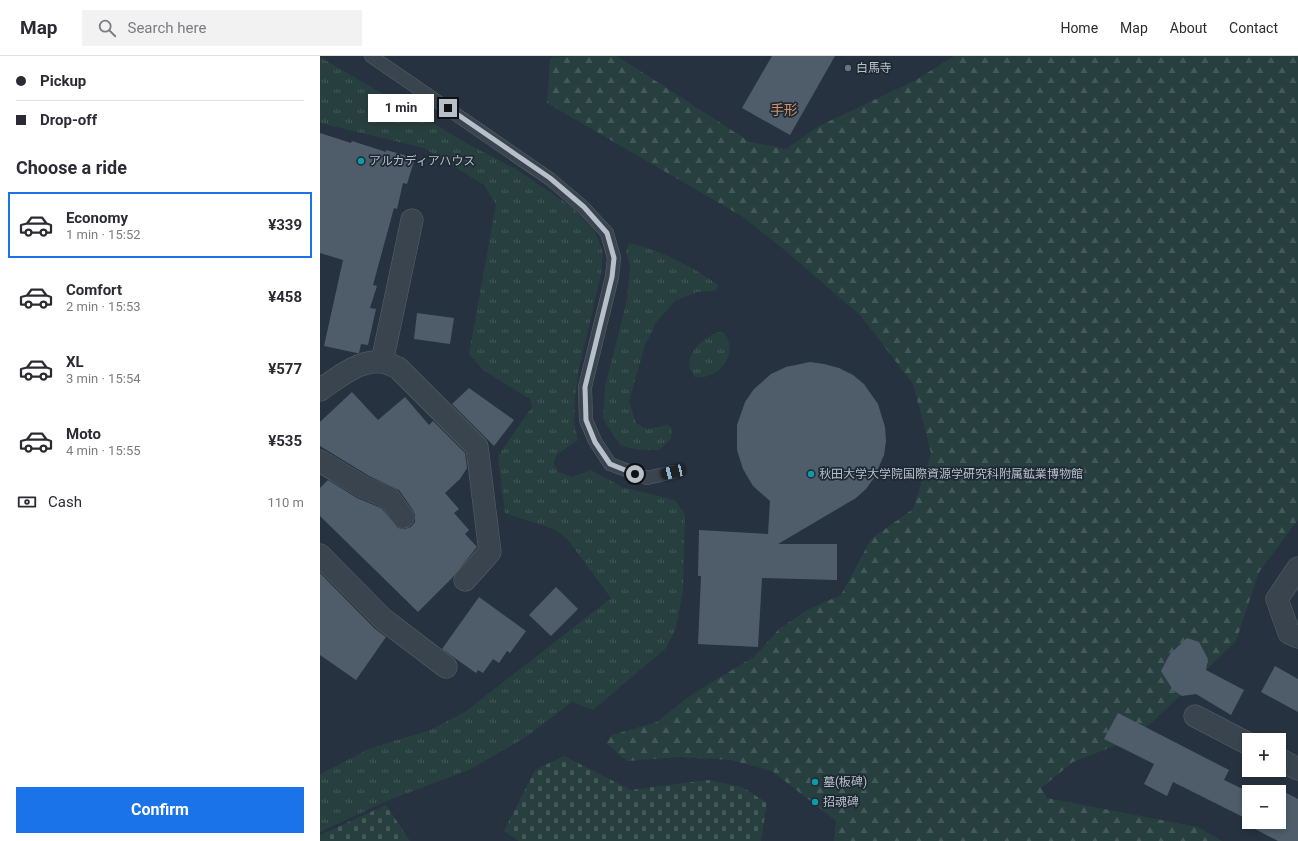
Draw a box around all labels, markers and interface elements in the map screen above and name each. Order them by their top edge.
search box [82,10,362,46]
text: Map [20,16,58,39]
icon: search [96,17,118,39]
text: Search here [128,19,206,37]
text: Home [1060,20,1098,36]
text: Map [1120,20,1148,36]
text: About [1170,20,1207,36]
text: Contact [1229,20,1278,36]
place label: 白馬寺 [856,61,892,75]
marker: 白馬寺 [843,63,853,73]
text: Pickup [40,72,86,90]
callout: 1 min [368,94,434,122]
route end [439,99,457,117]
text: 1 min [385,100,417,115]
district label: 手形 [770,102,798,118]
text: Drop-off [40,111,97,129]
place label: アルカディアハウス [369,154,475,168]
marker: アルカディアハウス [356,156,366,166]
text: Choose a ride [16,157,127,178]
icon: car [18,207,54,243]
text: Economy [66,209,128,227]
text: ¥339 [268,216,302,234]
text: 1 min · 15:52 [66,227,141,242]
icon: car [18,279,54,315]
text: Comfort [66,281,122,299]
text: ¥458 [268,288,302,306]
text: 2 min · 15:53 [66,299,141,314]
icon: car [18,351,54,387]
text: XL [66,353,84,371]
text: ¥577 [268,360,302,378]
text: 3 min · 15:54 [66,371,141,386]
icon: car [18,423,54,459]
text: Moto [66,425,101,443]
text: ¥535 [268,432,302,450]
text: 4 min · 15:55 [66,443,141,458]
car [660,463,686,481]
route start [626,465,644,483]
place label: 秋田大学大学院国際資源学研究科附属鉱業博物館 [819,467,1083,481]
marker: 秋田大学大学院国際資源学研究科附属鉱業博物館 [806,469,816,479]
icon: cash [16,491,38,513]
text: Cash [48,493,82,511]
text: 110 m [267,495,304,510]
map controls [1242,733,1286,829]
button: + [1242,733,1286,777]
place label: 墓(板碑) [823,775,867,789]
marker: 墓(板碑) [810,777,820,787]
button: − [1242,785,1286,829]
button: Confirm [16,787,304,833]
place label: 招魂碑 [823,795,859,809]
marker: 招魂碑 [810,797,820,807]

